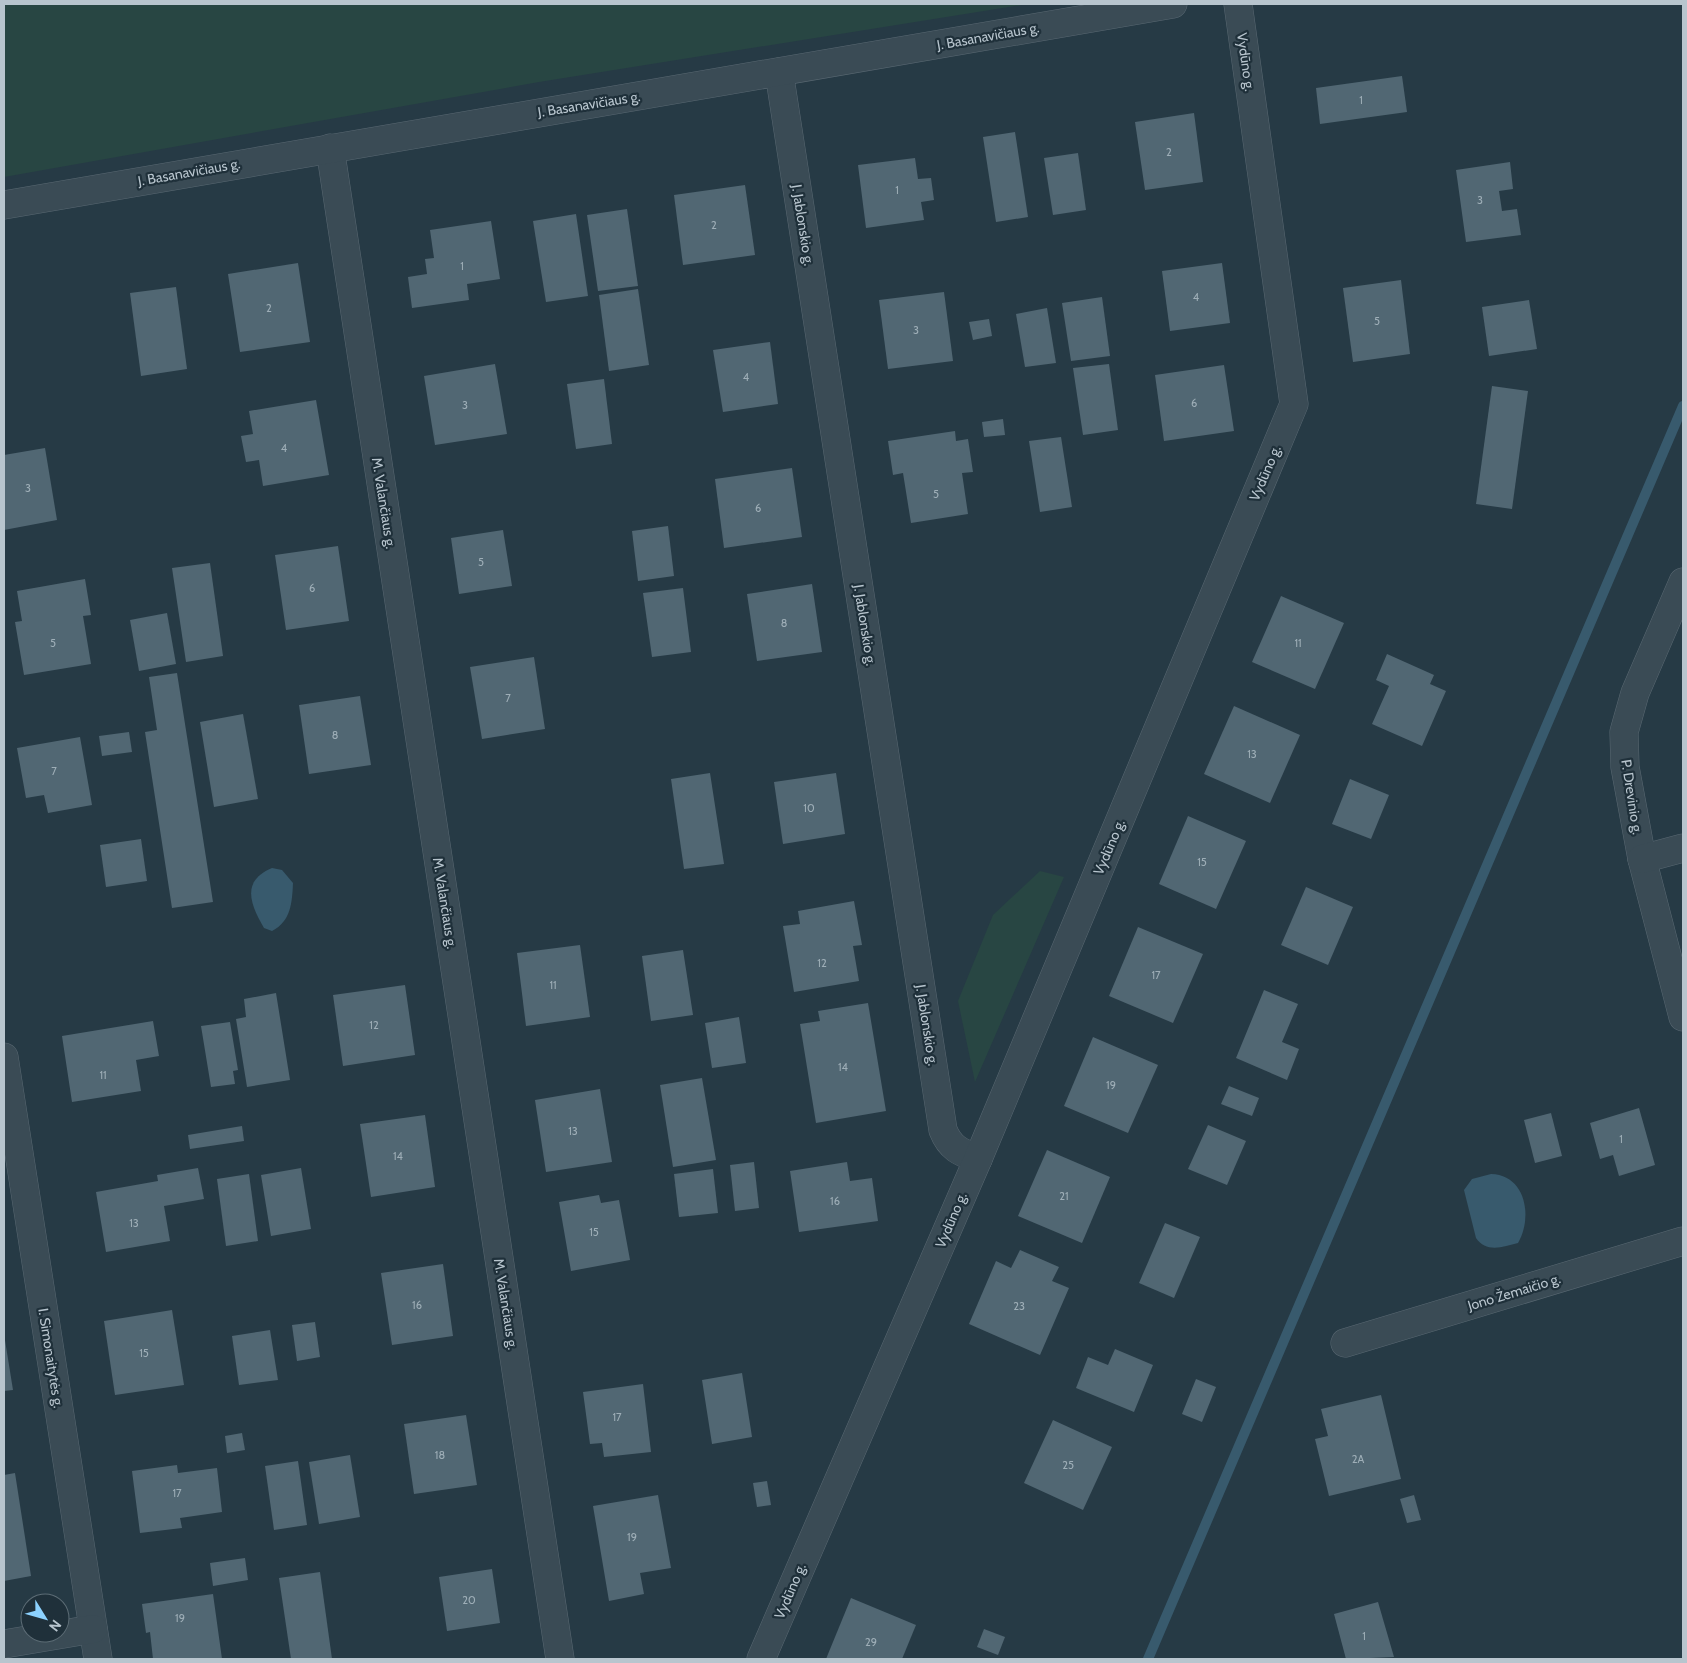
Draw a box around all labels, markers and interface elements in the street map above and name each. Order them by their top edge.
street label: J. Basanavičiaus g. [934,18,1041,54]
street label: Vydūno g. [1233,32,1259,93]
street label: J. Basanavičiaus g. [535,87,642,121]
house number: 1 [1359,93,1363,107]
house number: 2 [1166,145,1172,159]
street label: J. Basanavičiaus g. [135,154,242,190]
street label: J. Jablonskio g. [788,182,818,267]
house number: 1 [895,183,899,197]
house number: 3 [1477,193,1483,207]
house number: 2 [711,218,717,232]
house number: 1 [460,259,464,273]
house number: 4 [1193,290,1200,304]
house number: 2 [266,301,272,315]
house number: 5 [1374,314,1380,328]
house number: 3 [913,323,919,337]
house number: 4 [743,370,750,384]
house number: 6 [1191,396,1197,410]
house number: 3 [462,398,468,412]
house number: 4 [281,441,288,455]
street label: Vydūno g. [1245,442,1285,504]
street label: M. Valančiaus g. [368,456,400,550]
house number: 3 [25,481,31,495]
house number: 5 [933,487,939,501]
house number: 6 [755,501,761,515]
house number: 5 [478,555,484,569]
house number: 6 [309,581,315,595]
street label: J. Jablonskio g. [850,582,880,667]
house number: 8 [781,616,787,630]
house number: 5 [50,636,56,650]
house number: 11 [1294,636,1302,650]
house number: 7 [505,691,511,705]
house number: 8 [332,728,338,742]
house number: 13 [1247,747,1257,761]
street label: P. Drevinio g. [1617,758,1647,836]
house number: 7 [51,764,57,778]
house number: 10 [803,801,815,815]
street label: Vydūno g. [1089,816,1129,878]
house number: 15 [1197,855,1207,869]
street label: M. Valančiaus g. [429,856,461,950]
house number: 12 [817,956,827,970]
house number: 17 [1151,968,1161,982]
house number: 11 [549,978,557,992]
street label: J. Jablonskio g. [912,982,942,1067]
house number: 12 [369,1018,379,1032]
house number: 14 [838,1060,849,1074]
house number: 11 [99,1068,107,1082]
house number: 19 [1106,1078,1116,1092]
house number: 13 [568,1124,578,1138]
house number: 1 [1619,1132,1623,1146]
house number: 14 [393,1149,404,1163]
street label: Vydūno g. [931,1189,971,1251]
house number: 21 [1059,1189,1069,1203]
house number: 16 [830,1194,840,1208]
house number: 13 [129,1216,139,1230]
house number: 15 [589,1225,599,1239]
street label: M. Valančiaus g. [490,1257,522,1351]
street label: Jono Žemaičio g. [1464,1269,1563,1315]
house number: 16 [412,1298,422,1312]
house number: 23 [1013,1299,1025,1313]
street label: I. Simonaitytės g. [34,1307,68,1409]
house number: 15 [139,1346,149,1360]
house number: 17 [612,1410,622,1424]
house number: 18 [435,1448,445,1462]
house number: 2A [1352,1452,1364,1466]
house number: 25 [1062,1458,1074,1472]
house number: 17 [172,1486,182,1500]
house number: 19 [627,1530,637,1544]
street label: Vydūno g. [770,1560,810,1622]
north arrow [20,1593,70,1643]
house number: 20 [462,1593,476,1607]
house number: 19 [175,1611,185,1625]
text: N [45,1616,66,1635]
house number: 1 [1362,1629,1366,1643]
house number: 29 [865,1635,877,1649]

